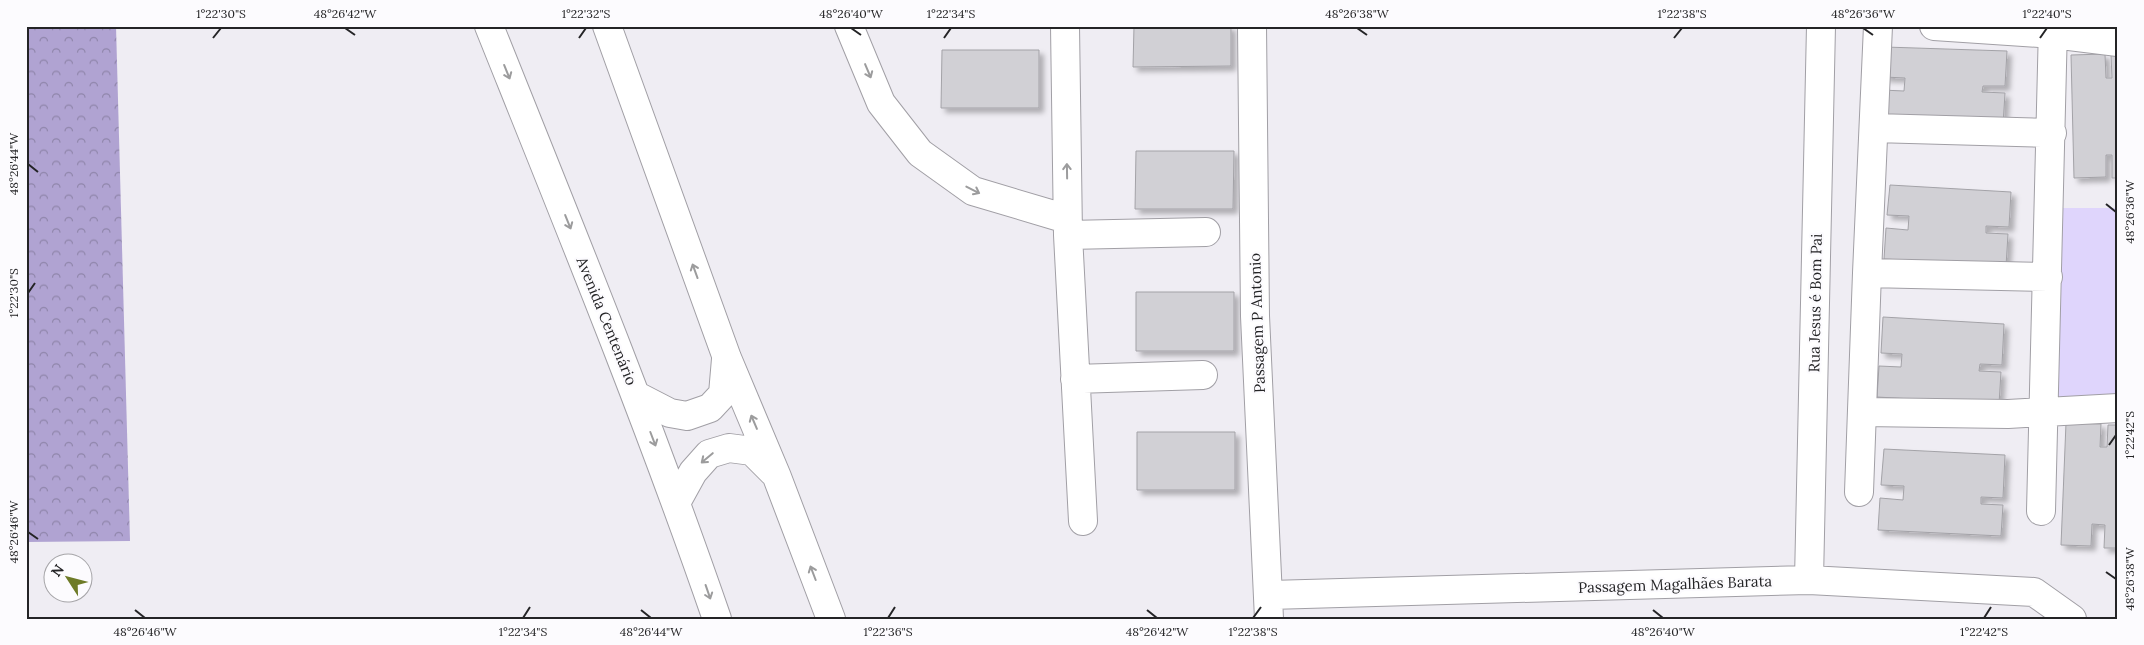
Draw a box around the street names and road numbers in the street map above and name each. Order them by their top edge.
street label: Rua Jesus é Bom Pai [1804,233,1826,373]
street label: Passagem P Antonio [1245,252,1269,393]
street label: Avenida Centenário [572,253,641,388]
street label: Passagem Magalhães Barata [1578,571,1773,597]

